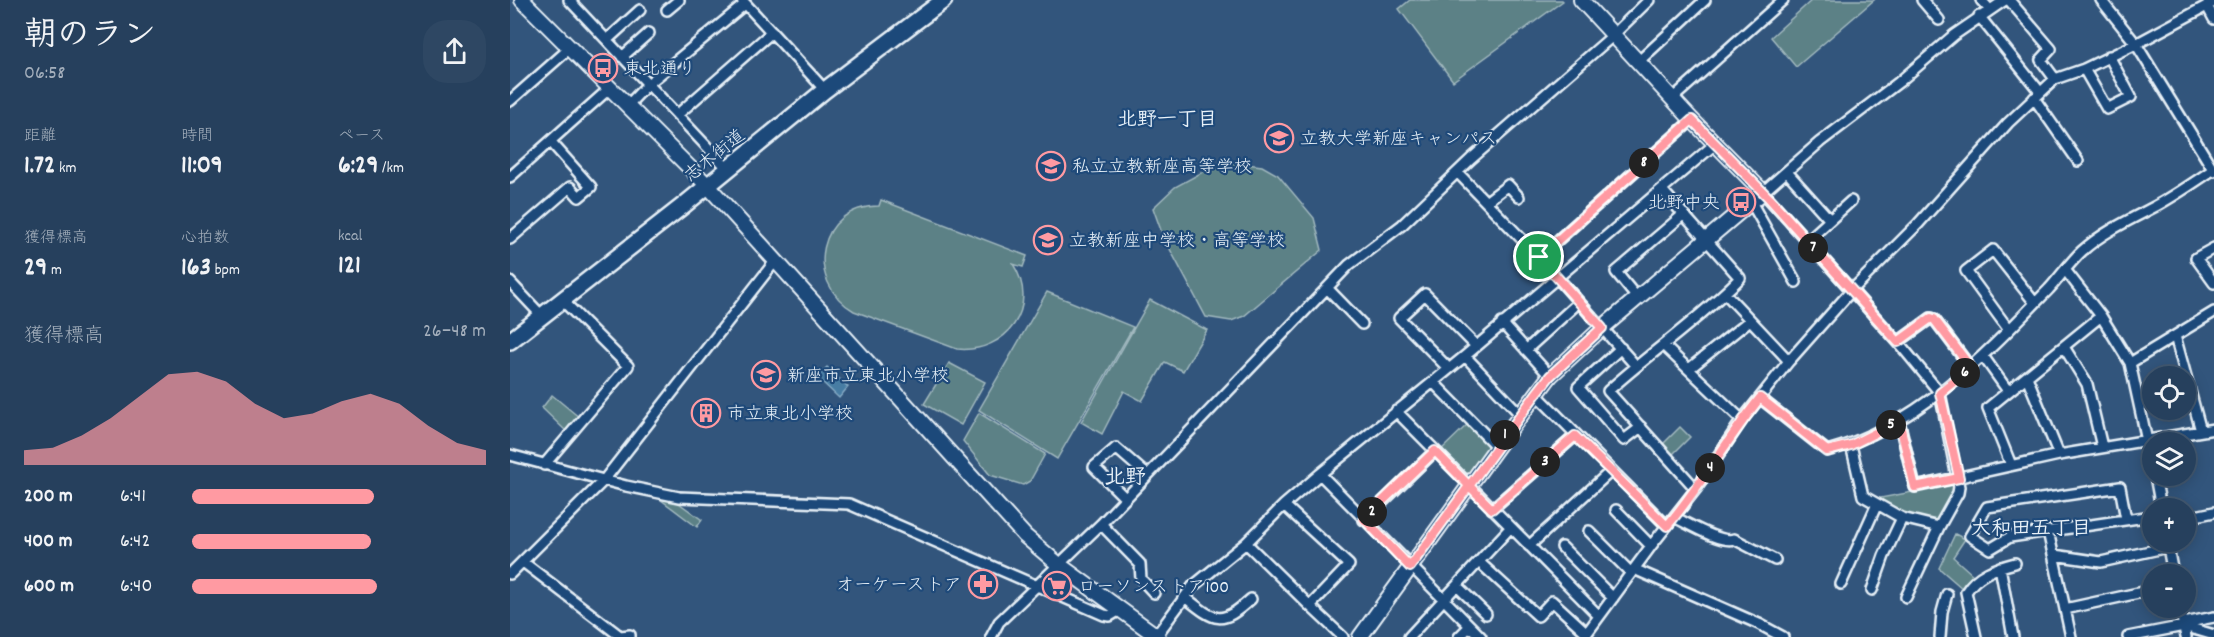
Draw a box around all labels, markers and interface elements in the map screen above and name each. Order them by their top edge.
text: 朝のラン [24,14,156,61]
button: share [423,20,486,83]
bus stop icon: 東北通り [587,52,619,84]
place label: 東北通り [624,58,696,83]
text: 06:58 [24,60,65,88]
district label: 北野一丁目 [1117,107,1217,135]
school or university icon: 立教大学新座キャンパス [1263,122,1295,154]
text: 距離 [24,125,56,148]
text: 時間 [181,125,213,148]
text: ペース [338,125,385,148]
street label: 志木街道 [680,125,751,189]
place label: 立教大学新座キャンパス [1300,128,1497,153]
text: 1.72 [24,148,55,185]
text: 11:09 [181,148,223,185]
text: 6:29 [338,148,378,185]
pin: 8 [1629,148,1659,178]
school or university icon: 私立立教新座高等学校 [1035,150,1067,182]
text: 8 [1641,151,1647,174]
place label: 私立立教新座高等学校 [1072,156,1252,181]
text: km [55,157,77,180]
text: /km [378,157,404,180]
bus stop icon: 北野中央 [1725,186,1757,218]
place label: 北野中央 [1648,192,1720,217]
school or university icon: 立教新座中学校・高等学校 [1032,224,1064,256]
text: kcal [338,225,362,248]
text: 獲得標高 [24,227,88,250]
text: 心拍数 [181,227,229,250]
place label: 立教新座中学校・高等学校 [1069,230,1285,255]
pin [1513,231,1564,282]
pin: 7 [1798,233,1828,263]
text: 7 [1810,236,1816,259]
icon: arrive [1522,240,1555,273]
text: 121 [338,248,361,285]
text: 29 [24,250,47,287]
text: 163 [181,250,211,287]
text: m [47,259,62,282]
text: bpm [211,259,240,282]
text: 26–48 m [423,318,486,346]
text: 獲得標高 [24,323,104,351]
pin: 6 [1950,358,1980,388]
school or university icon: 新座市立東北小学校 [750,359,782,391]
text: 6 [1961,361,1969,384]
place label: 新座市立東北小学校 [787,365,949,390]
map controls [2142,366,2196,618]
button: locate [2142,366,2196,420]
building icon: 市立東北小学校 [690,397,722,429]
place label: 市立東北小学校 [727,403,853,428]
pin: 5 [1876,410,1906,440]
text: 5 [1887,413,1895,436]
pin: 1 [1490,420,1520,450]
text: 1 [1503,423,1507,446]
button: layers [2142,432,2196,486]
pin: 3 [1530,447,1560,477]
text: 3 [1541,450,1549,473]
pin: 4 [1695,453,1725,483]
text: 4 [1707,456,1713,479]
district label: 北野 [1104,464,1146,494]
text: 200 m [24,483,73,511]
text: 6:41 [120,483,146,511]
pin: 2 [1357,497,1387,527]
button: + [2142,498,2196,552]
text: 2 [1369,500,1376,523]
district label: 大和田五丁目 [1971,516,2091,544]
text: 400 m [24,528,72,556]
text: 6:42 [120,528,150,556]
button: − [2142,564,2196,618]
pharmacy icon: オーケーストア [967,568,999,600]
supermarket icon: ローソンストア100 [1041,570,1073,602]
text: 600 m [24,573,74,601]
text: 6:40 [120,573,152,601]
place label: オーケーストア [836,574,962,599]
place label: ローソンストア100 [1078,576,1229,601]

